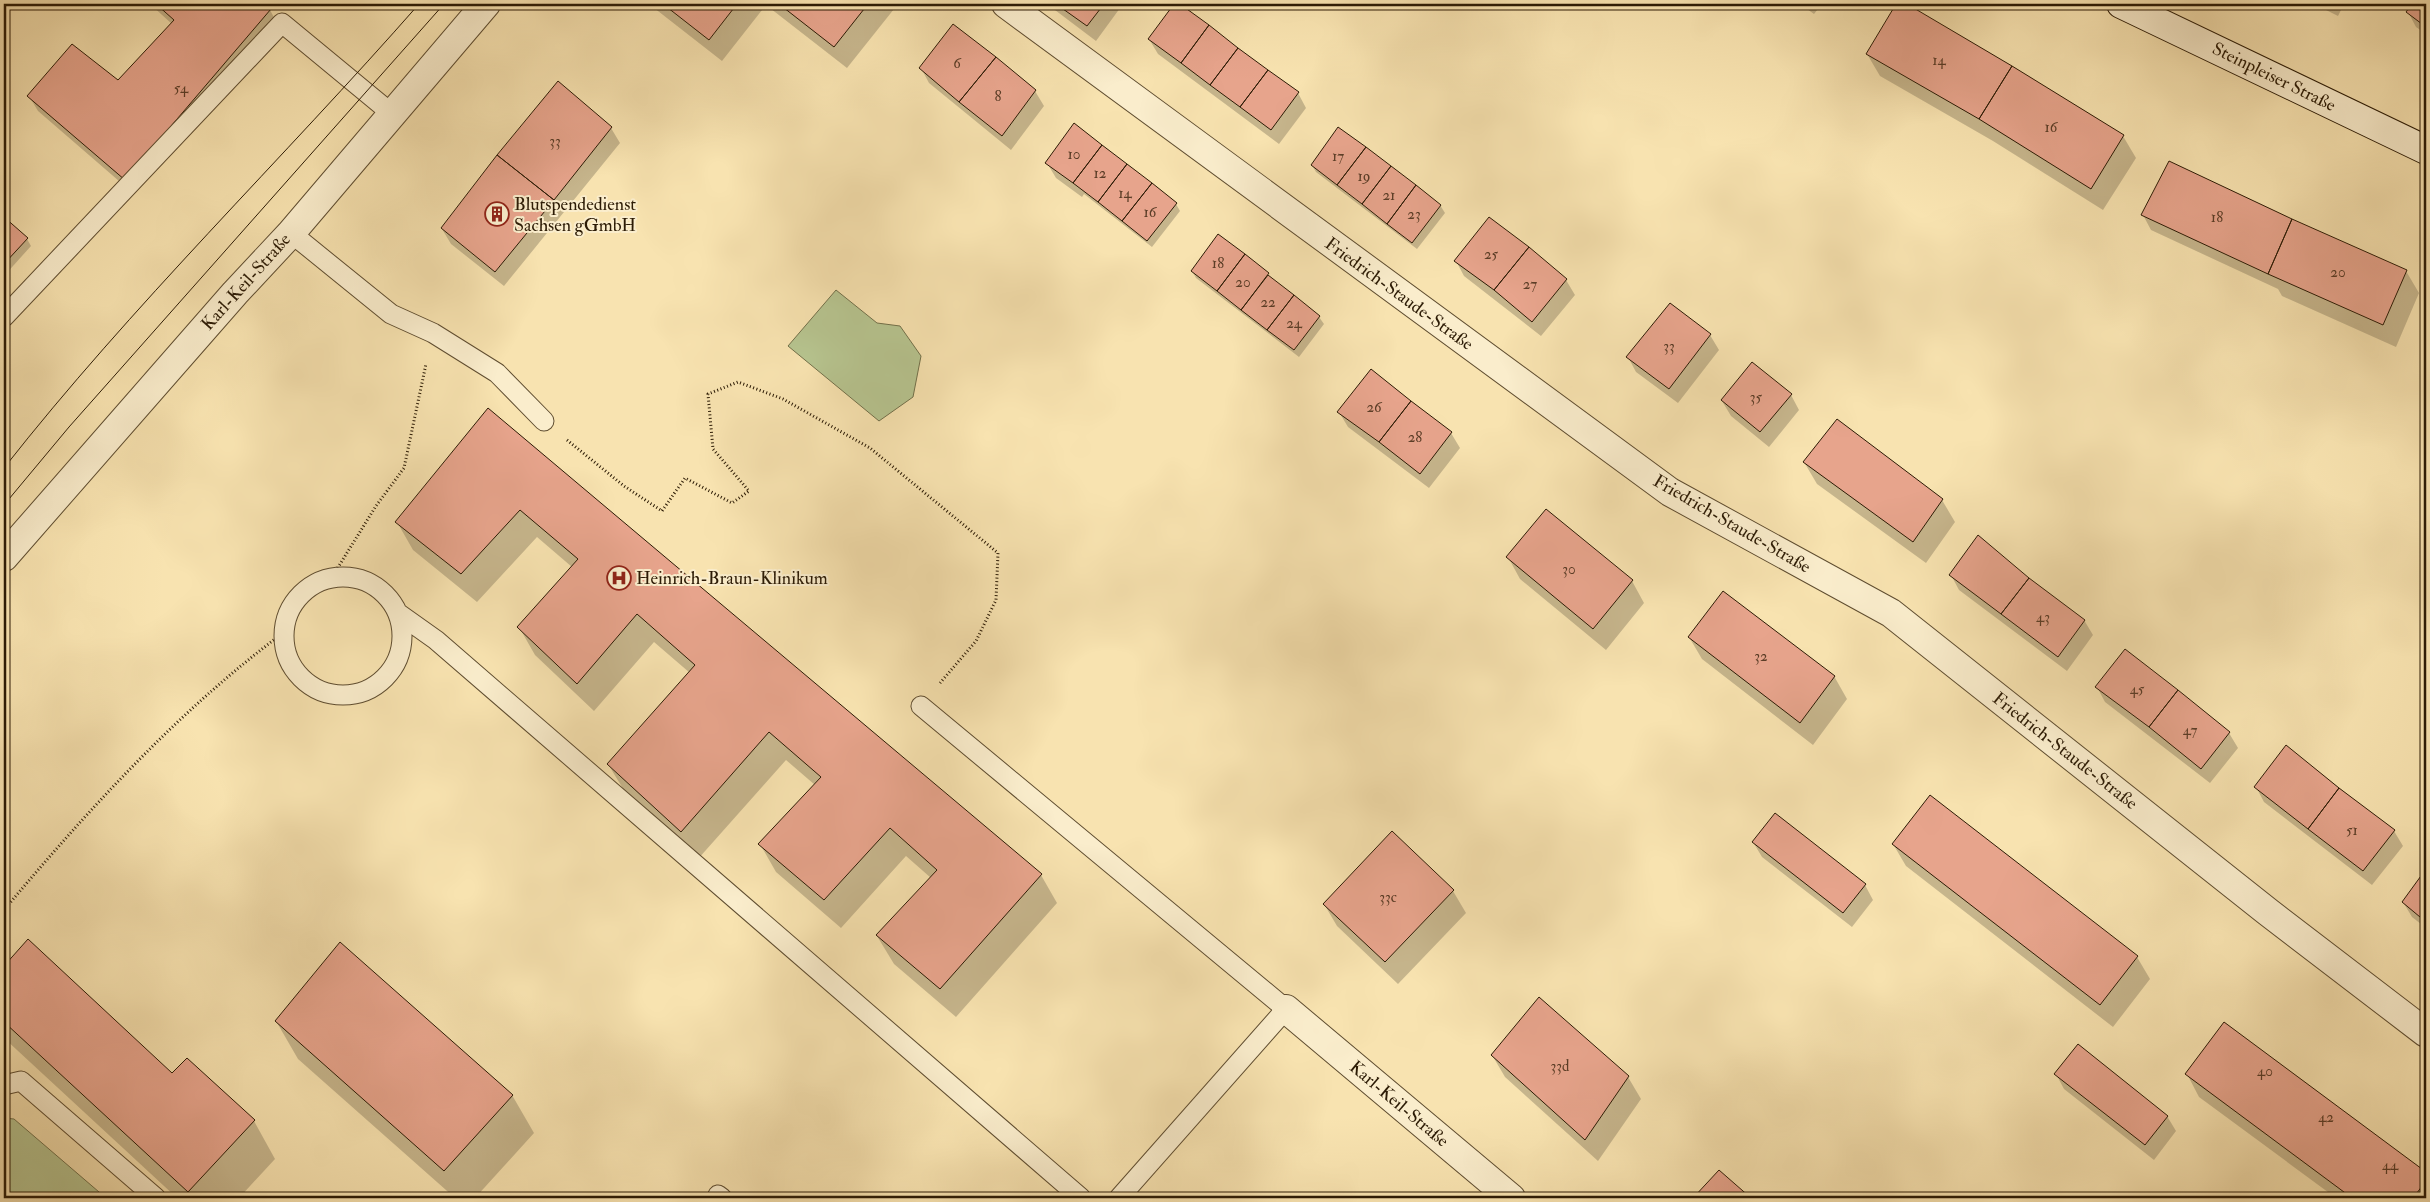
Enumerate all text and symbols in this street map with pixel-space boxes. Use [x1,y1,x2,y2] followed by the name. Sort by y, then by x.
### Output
[2208,37,2340,117] street label: Steinpleiser Straße
[1932,51,1947,70] house number: 14
[953,54,962,73] house number: 6
[174,79,189,98] house number: 54
[994,87,1002,106] house number: 8
[2045,118,2059,137] house number: 16
[549,132,561,151] house number: 33
[1068,145,1080,164] house number: 10
[1332,147,1344,166] house number: 17
[1094,164,1107,183] house number: 12
[1358,167,1370,186] house number: 19
[1118,184,1133,203] house number: 14
[1383,186,1395,205] house number: 21
[514,193,636,237] place label: Blutspendedienst Sachsen gGmbH
[484,201,510,227] building icon: Blutspendedienst Sachsen gGmbH
[1144,203,1158,222] house number: 16
[1407,205,1421,224] house number: 23
[2211,208,2223,227] house number: 18
[196,228,296,335] street label: Karl-Keil-Straße
[1320,232,1478,356] street label: Friedrich-Staude-Straße
[1484,245,1498,264] house number: 25
[1212,254,1224,273] house number: 18
[2330,263,2346,282] house number: 20
[1235,273,1251,292] house number: 20
[1523,275,1537,294] house number: 27
[1260,293,1276,312] house number: 22
[1286,314,1303,333] house number: 24
[1663,337,1675,356] house number: 33
[1750,388,1763,407] house number: 35
[1366,398,1383,417] house number: 26
[1408,428,1422,447] house number: 28
[1649,470,1815,579] street label: Friedrich-Staude-Straße
[1562,560,1576,579] house number: 30
[606,565,632,591] hospital icon: Heinrich-Braun-Klinikum
[636,567,828,590] place label: Heinrich-Braun-Klinikum
[2036,608,2050,627] house number: 43
[1754,647,1768,666] house number: 32
[2130,680,2145,699] house number: 45
[1988,687,2143,815] street label: Friedrich-Staude-Straße
[2183,721,2197,740] house number: 47
[2346,821,2358,840] house number: 51
[1379,888,1397,907] house number: 33c
[1345,1056,1454,1153] street label: Karl-Keil-Straße
[1551,1057,1570,1076] house number: 33d
[2257,1062,2273,1081] house number: 40
[2318,1108,2334,1127] house number: 42
[2382,1156,2399,1175] house number: 44

